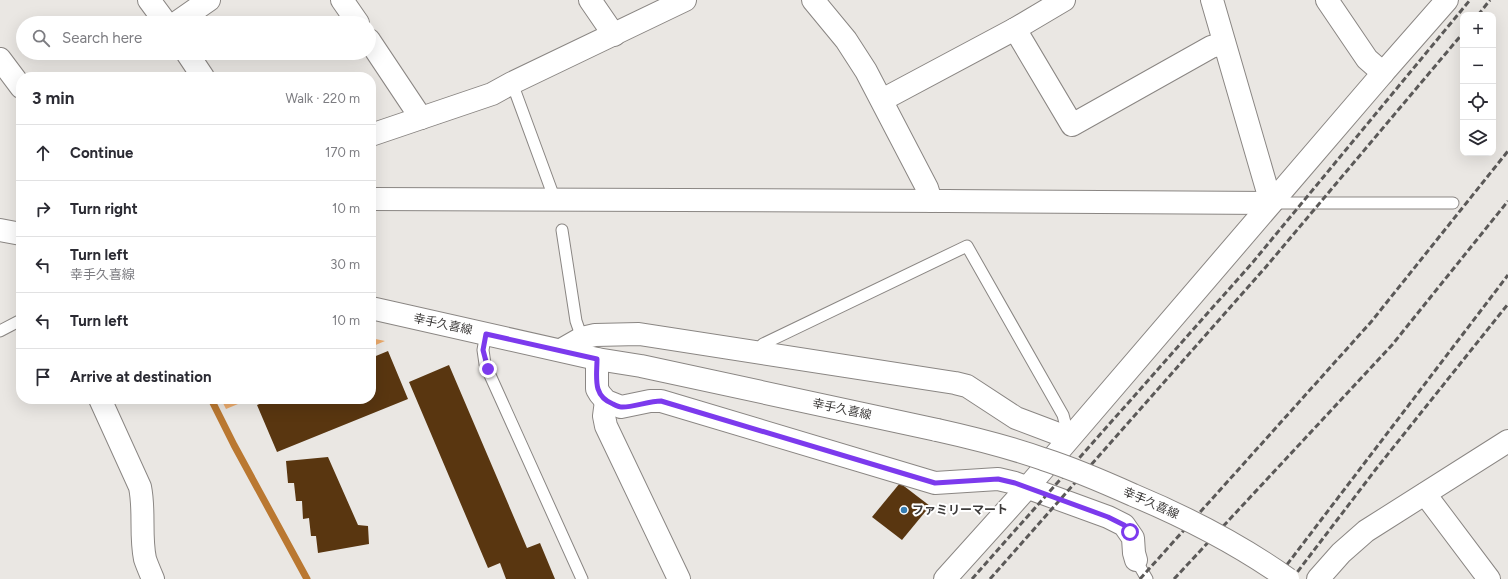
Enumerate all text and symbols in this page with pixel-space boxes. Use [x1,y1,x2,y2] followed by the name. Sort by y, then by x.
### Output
[1460,12,1496,156] map controls
[1460,12,1496,48] button: +
[16,16,376,60] search box
[30,27,52,49] icon: search
[62,29,142,47] text: Search here
[1460,48,1496,84] button: −
[1460,84,1496,120] button: locate
[32,88,74,108] text: 3 min
[285,91,360,106] text: Walk · 220 m
[1460,120,1496,156] button: layers
[32,142,54,164] icon: ahead
[70,144,133,162] text: Continue
[325,145,360,160] text: 170 m
[32,198,54,220] icon: right
[70,200,138,218] text: Turn right
[332,201,360,216] text: 10 m
[70,246,128,264] text: Turn left
[32,254,54,276] icon: left
[330,257,360,272] text: 30 m
[70,267,135,282] text: 幸手久喜線
[32,310,54,332] icon: left
[412,311,474,337] street label: 幸手久喜線
[70,312,128,330] text: Turn left
[332,313,360,328] text: 10 m
[479,360,497,378] route end
[32,366,54,388] icon: arrive
[70,368,211,386] text: Arrive at destination
[811,396,873,422] street label: 幸手久喜線
[1121,484,1181,522] street label: 幸手久喜線
[912,503,1008,517] place label: ファミリーマート
[899,505,909,515] marker: ファミリーマート
[1121,523,1139,541] route start

